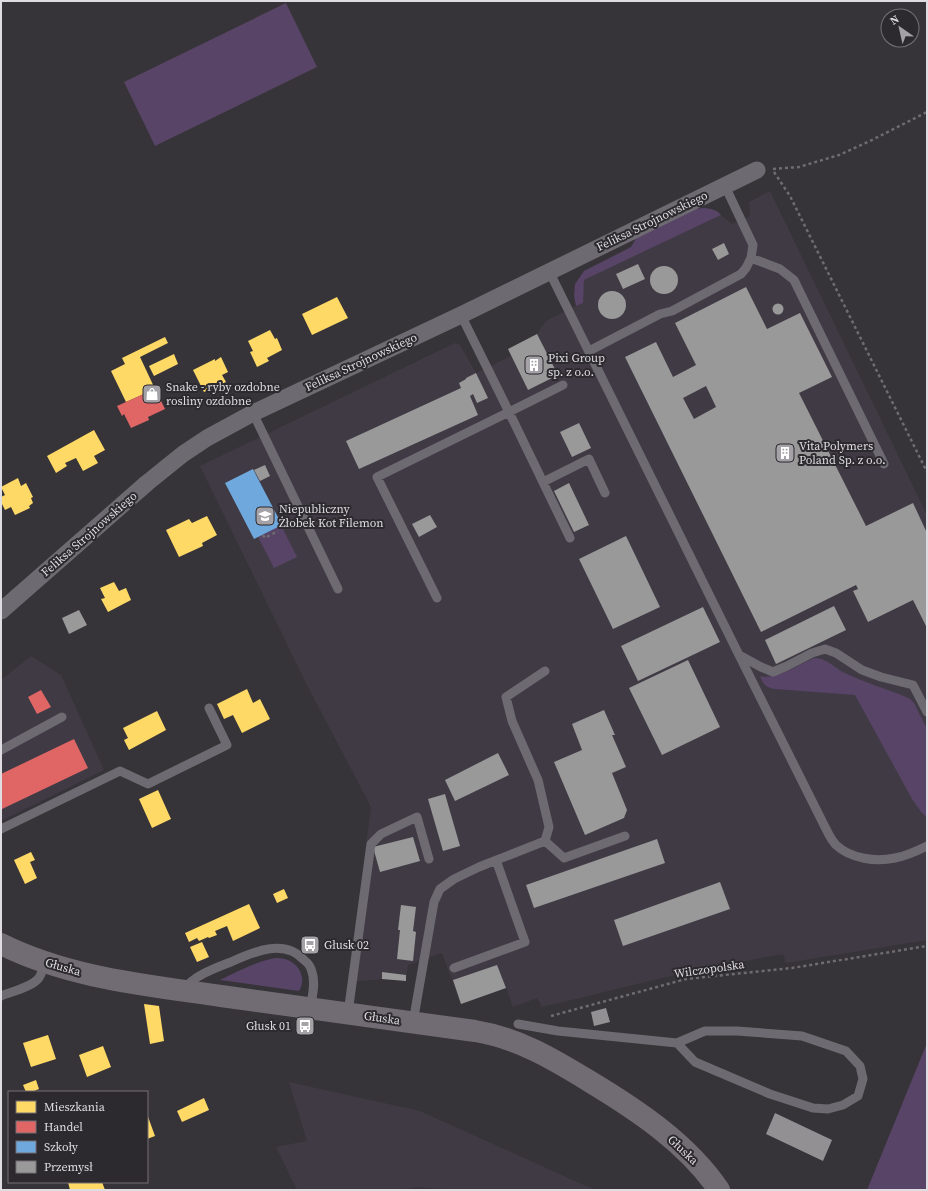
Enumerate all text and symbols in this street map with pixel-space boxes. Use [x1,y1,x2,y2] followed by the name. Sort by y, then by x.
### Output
[880,8,920,48] north arrow
[887,12,902,29] text: N
[594,187,711,255] street label: Feliksa Strojnowskiego
[302,329,420,395] street label: Feliksa Strojnowskiego
[548,350,605,380] place label: Pixi Group sp. z o.o.
[523,354,545,376] building icon: Pixi Group sp. z o.o.
[166,379,280,409] place label: Snake - ryby ozdobne rosliny ozdobne
[141,383,163,405] shop icon: Snake - ryby ozdobne rosliny ozdobne
[799,438,886,468] place label: Vita Polymers Poland Sp. z o.o.
[774,442,796,464] building icon: Vita Polymers Poland Sp. z o.o.
[38,488,141,580] street label: Feliksa Strojnowskiego
[279,501,384,531] place label: Niepubliczny Żłobek Kot Filemon
[254,505,276,527] school or university icon: Niepubliczny Żłobek Kot Filemon
[299,934,321,956] bus stop icon: Głusk 02
[324,937,369,953] place label: Głusk 02
[43,954,84,980] street label: Głuska
[673,956,746,982] street label: Wilczopolska
[363,1008,402,1029] street label: Głuska
[294,1015,316,1037] bus stop icon: Głusk 01
[246,1018,291,1034] place label: Głusk 01
[8,1091,148,1183] legend
[44,1099,106,1115] text: Mieszkania
[44,1119,83,1135] text: Handel
[664,1132,702,1169] street label: Głuska
[44,1139,79,1155] text: Szkoły
[44,1159,93,1175] text: Przemysł

